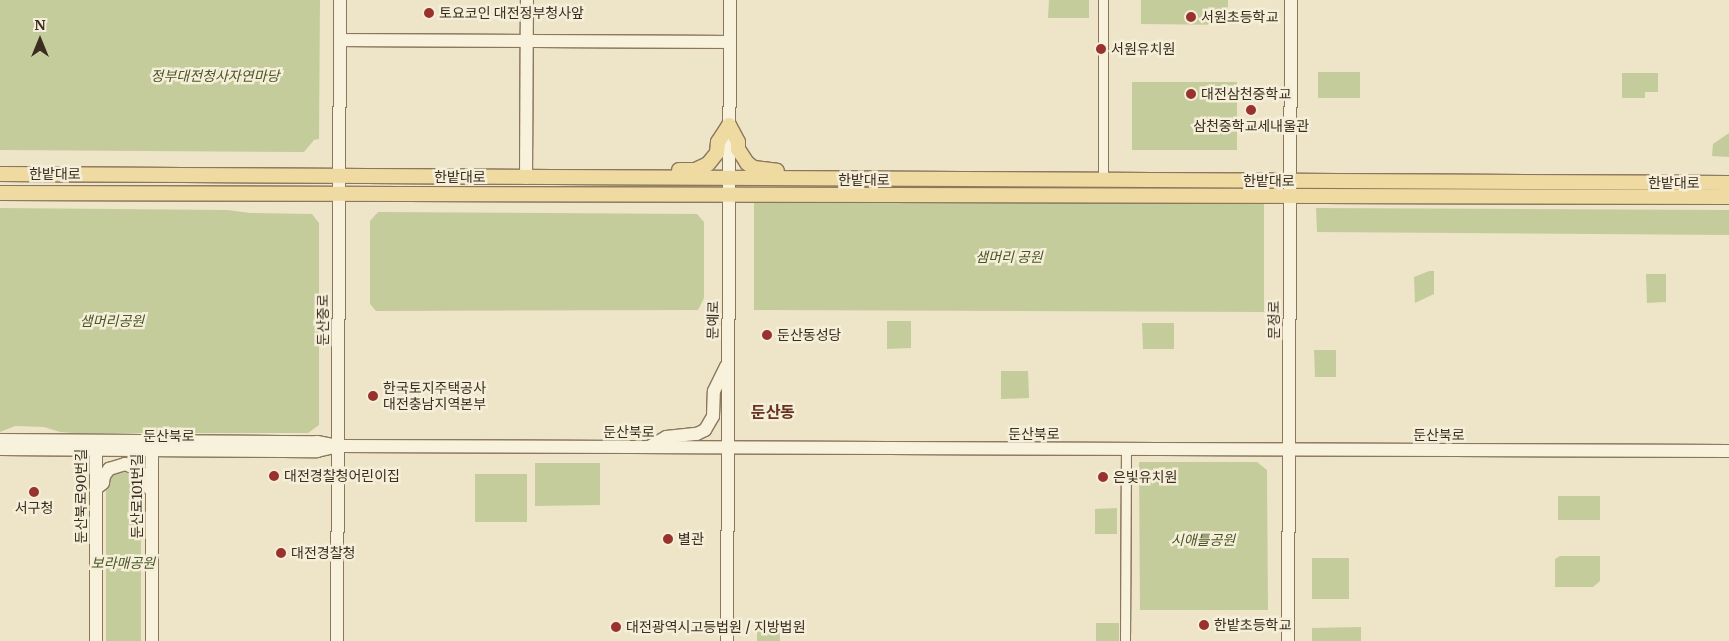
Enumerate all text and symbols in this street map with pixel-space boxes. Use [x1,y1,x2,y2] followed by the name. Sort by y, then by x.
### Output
[439,5,584,21] place label: 토요코인 대전정부청사앞
[423,7,435,19] marker: 토요코인 대전정부청사앞
[1201,9,1278,25] place label: 서원초등학교
[1185,11,1197,23] marker: 서원초등학교
[15,15,65,65] north arrow
[34,16,46,34] text: N
[1111,41,1175,57] place label: 서원유치원
[1095,43,1107,55] marker: 서원유치원
[151,68,279,84] park label: 정부대전청사자연마당
[1201,86,1291,102] place label: 대전삼천중학교
[1185,88,1197,100] marker: 대전삼천중학교
[1245,104,1257,116] marker: 삼천중학교세내울관
[1193,118,1309,134] place label: 삼천중학교세내울관
[29,166,81,182] street label: 한밭대로
[434,169,486,185] street label: 한밭대로
[838,172,890,188] street label: 한밭대로
[1243,173,1295,189] street label: 한밭대로
[1648,175,1700,191] street label: 한밭대로
[975,249,1043,265] park label: 샘머리 공원
[315,294,331,346] street label: 둔산중로
[704,301,722,339] street label: 문예로
[1266,301,1282,339] street label: 문정로
[80,313,144,329] park label: 샘머리공원
[777,327,841,343] place label: 둔산동성당
[761,329,773,341] marker: 둔산동성당
[383,380,486,412] place label: 한국토지주택공사 대전충남지역본부
[367,390,379,402] marker: 한국토지주택공사 대전충남지역본부
[751,402,795,422] district label: 둔산동
[603,424,655,440] street label: 둔산북로
[1008,426,1060,442] street label: 둔산북로
[1413,427,1465,443] street label: 둔산북로
[143,428,195,444] street label: 둔산북로
[73,449,89,543] street label: 둔산북로90번길
[129,454,145,538] street label: 둔산로101번길
[284,468,400,484] place label: 대전경찰청어린이집
[1113,469,1177,485] place label: 은빛유치원
[268,470,280,482] marker: 대전경찰청어린이집
[1097,471,1109,483] marker: 은빛유치원
[28,486,40,498] marker: 서구청
[15,500,53,516] place label: 서구청
[678,531,704,547] place label: 별관
[1171,532,1235,548] park label: 시애틀공원
[662,533,674,545] marker: 별관
[291,545,355,561] place label: 대전경찰청
[275,547,287,559] marker: 대전경찰청
[91,555,155,571] park label: 보라매공원
[1214,617,1291,633] place label: 한밭초등학교
[626,619,806,635] place label: 대전광역시고등법원 / 지방법원
[1198,619,1210,631] marker: 한밭초등학교
[610,621,622,633] marker: 대전광역시고등법원 / 지방법원

